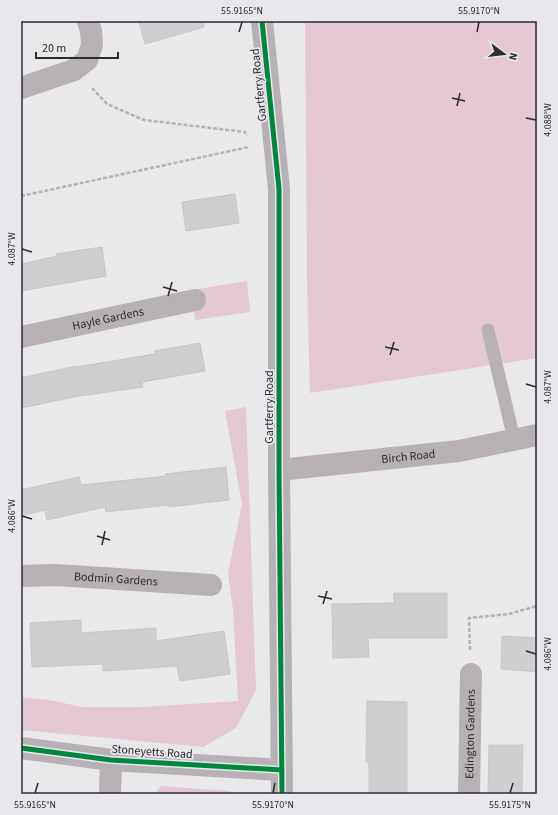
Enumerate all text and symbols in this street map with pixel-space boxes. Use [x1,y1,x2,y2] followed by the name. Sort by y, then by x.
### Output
[221,4,263,18] text: 55.9165°N
[458,4,500,18] text: 55.9170°N
[36,34,118,60] scale bar
[484,34,524,74] north arrow
[42,40,66,57] text: 20 m
[247,48,271,122] street label: Gartferry Road
[505,51,521,62] text: N
[541,103,555,137] text: 4.088°W
[5,232,19,266] text: 4.087°W
[71,303,145,334] street label: Hayle Gardens
[261,370,278,444] street label: Gartferry Road
[541,370,555,404] text: 4.087°W
[380,445,436,468] street label: Birch Road
[5,499,19,533] text: 4.086°W
[73,568,158,590] street label: Bodmin Gardens
[541,637,555,671] text: 4.086°W
[461,689,479,779] street label: Edington Gardens
[111,741,193,763] street label: Stoneyetts Road
[14,798,56,812] text: 55.9165°N
[252,798,294,812] text: 55.9170°N
[489,798,531,812] text: 55.9175°N

